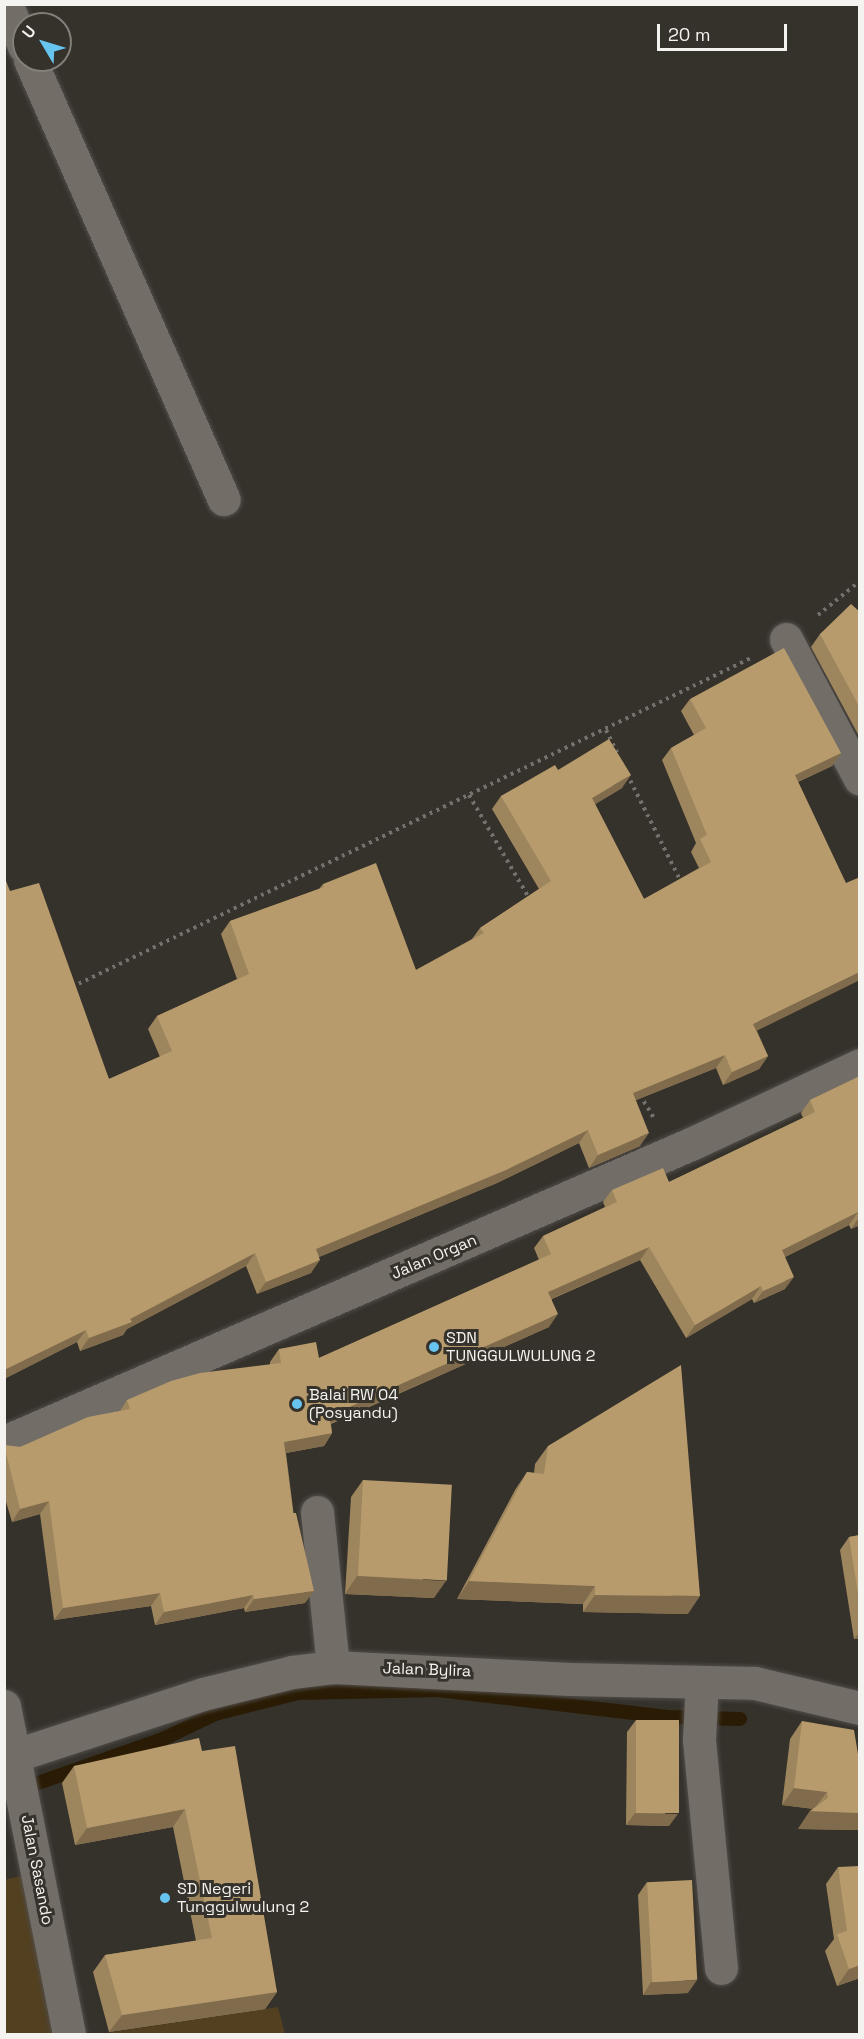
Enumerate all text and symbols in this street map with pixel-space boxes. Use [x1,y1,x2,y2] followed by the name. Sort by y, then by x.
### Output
[12,12,72,72] north arrow
[660,12,790,50] scale bar
[17,21,41,43] text: U
[668,23,711,46] text: 20 m
[388,1230,480,1284] street label: Jalan Organ
[446,1328,595,1366] place label: SDN TUNGGULWULUNG 2
[427,1340,441,1354] marker: SDN TUNGGULWULUNG 2
[309,1385,398,1423] place label: Balai RW 04 (Posyandu)
[290,1397,304,1411] marker: Balai RW 04 (Posyandu)
[382,1659,472,1681] street label: Jalan Bylira
[17,1813,57,1927] street label: Jalan Sasando
[177,1879,309,1917] place label: SD Negeri Tunggulwulung 2
[158,1891,172,1905] marker: SD Negeri Tunggulwulung 2

